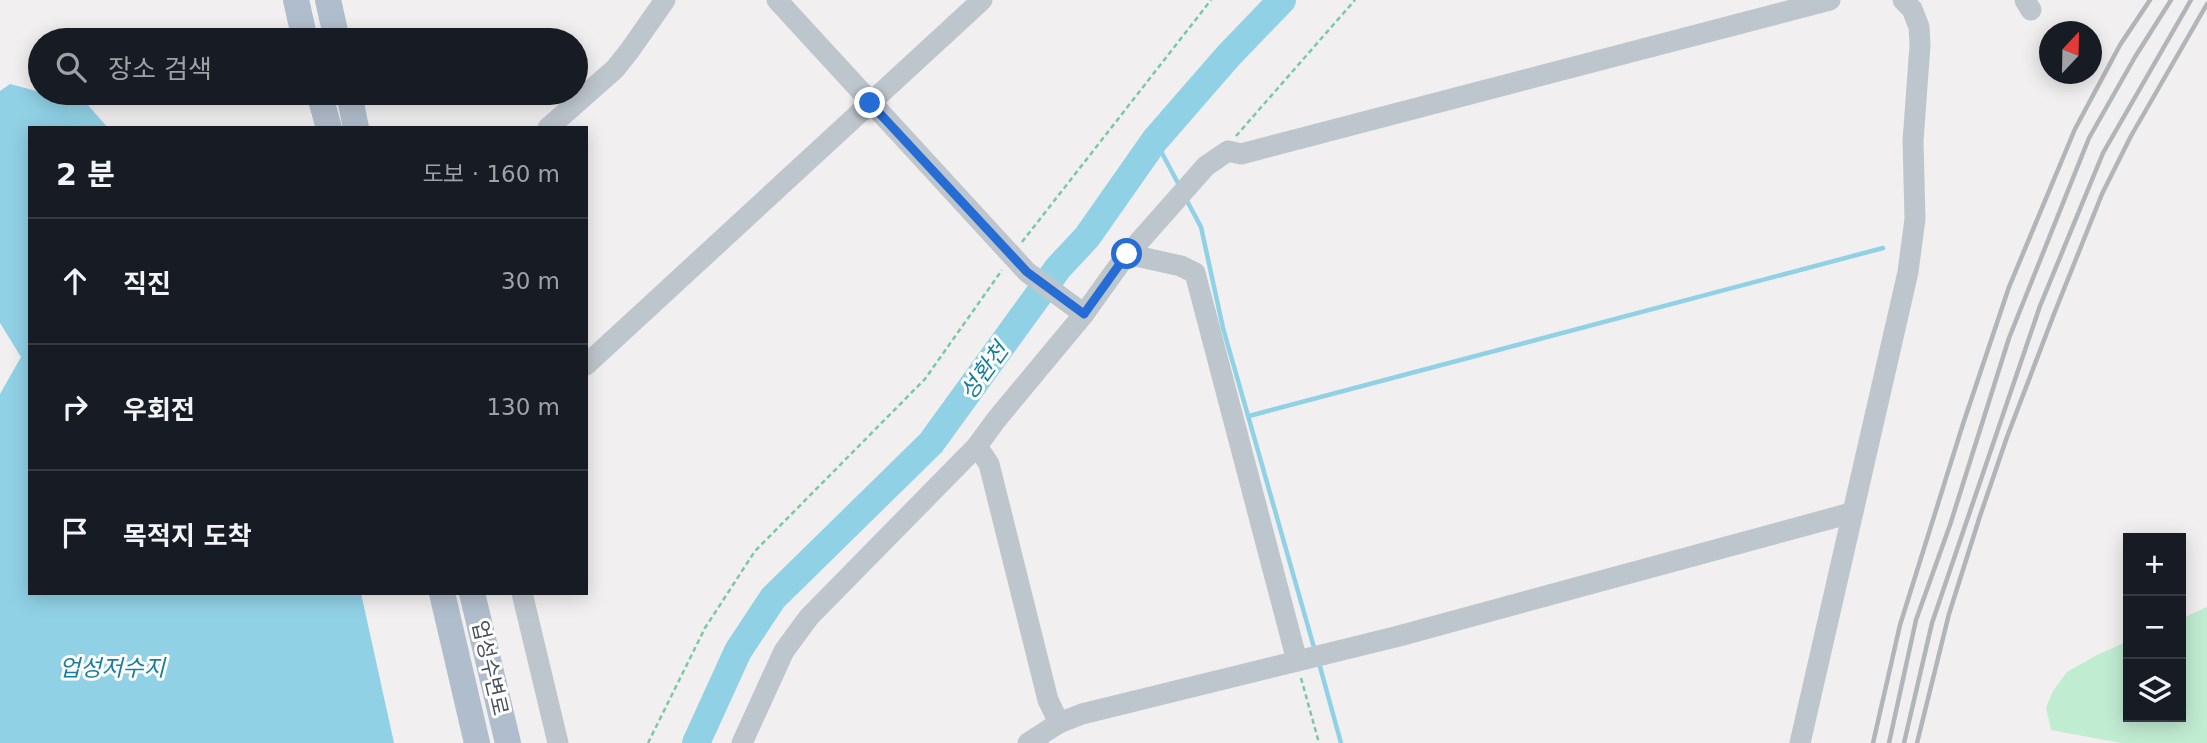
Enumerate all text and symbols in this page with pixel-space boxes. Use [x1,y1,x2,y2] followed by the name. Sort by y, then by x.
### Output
[2039,21,2102,84] north arrow
[28,28,588,105] search box
[52,48,90,86] icon: search
[108,54,212,84] text: 장소 검색
[854,87,885,118] route end
[56,157,115,192] text: 2 분
[422,161,560,187] text: 도보 · 160 m
[1111,238,1142,269] route start
[56,262,94,300] icon: ahead
[501,268,560,294] text: 30 m
[123,269,171,299] text: 직진
[955,335,1015,404] water label: 성환천
[56,388,94,426] icon: right
[486,394,560,420] text: 130 m
[123,395,195,425] text: 우회전
[56,514,94,552] icon: arrive
[123,521,252,551] text: 목적지 도착
[2123,533,2186,722] map controls
[2123,533,2186,596] button: +
[2123,596,2186,659] button: −
[467,618,513,718] street label: 업성수변로
[59,655,167,681] water label: 업성저수지
[2123,659,2186,722] button: layers

